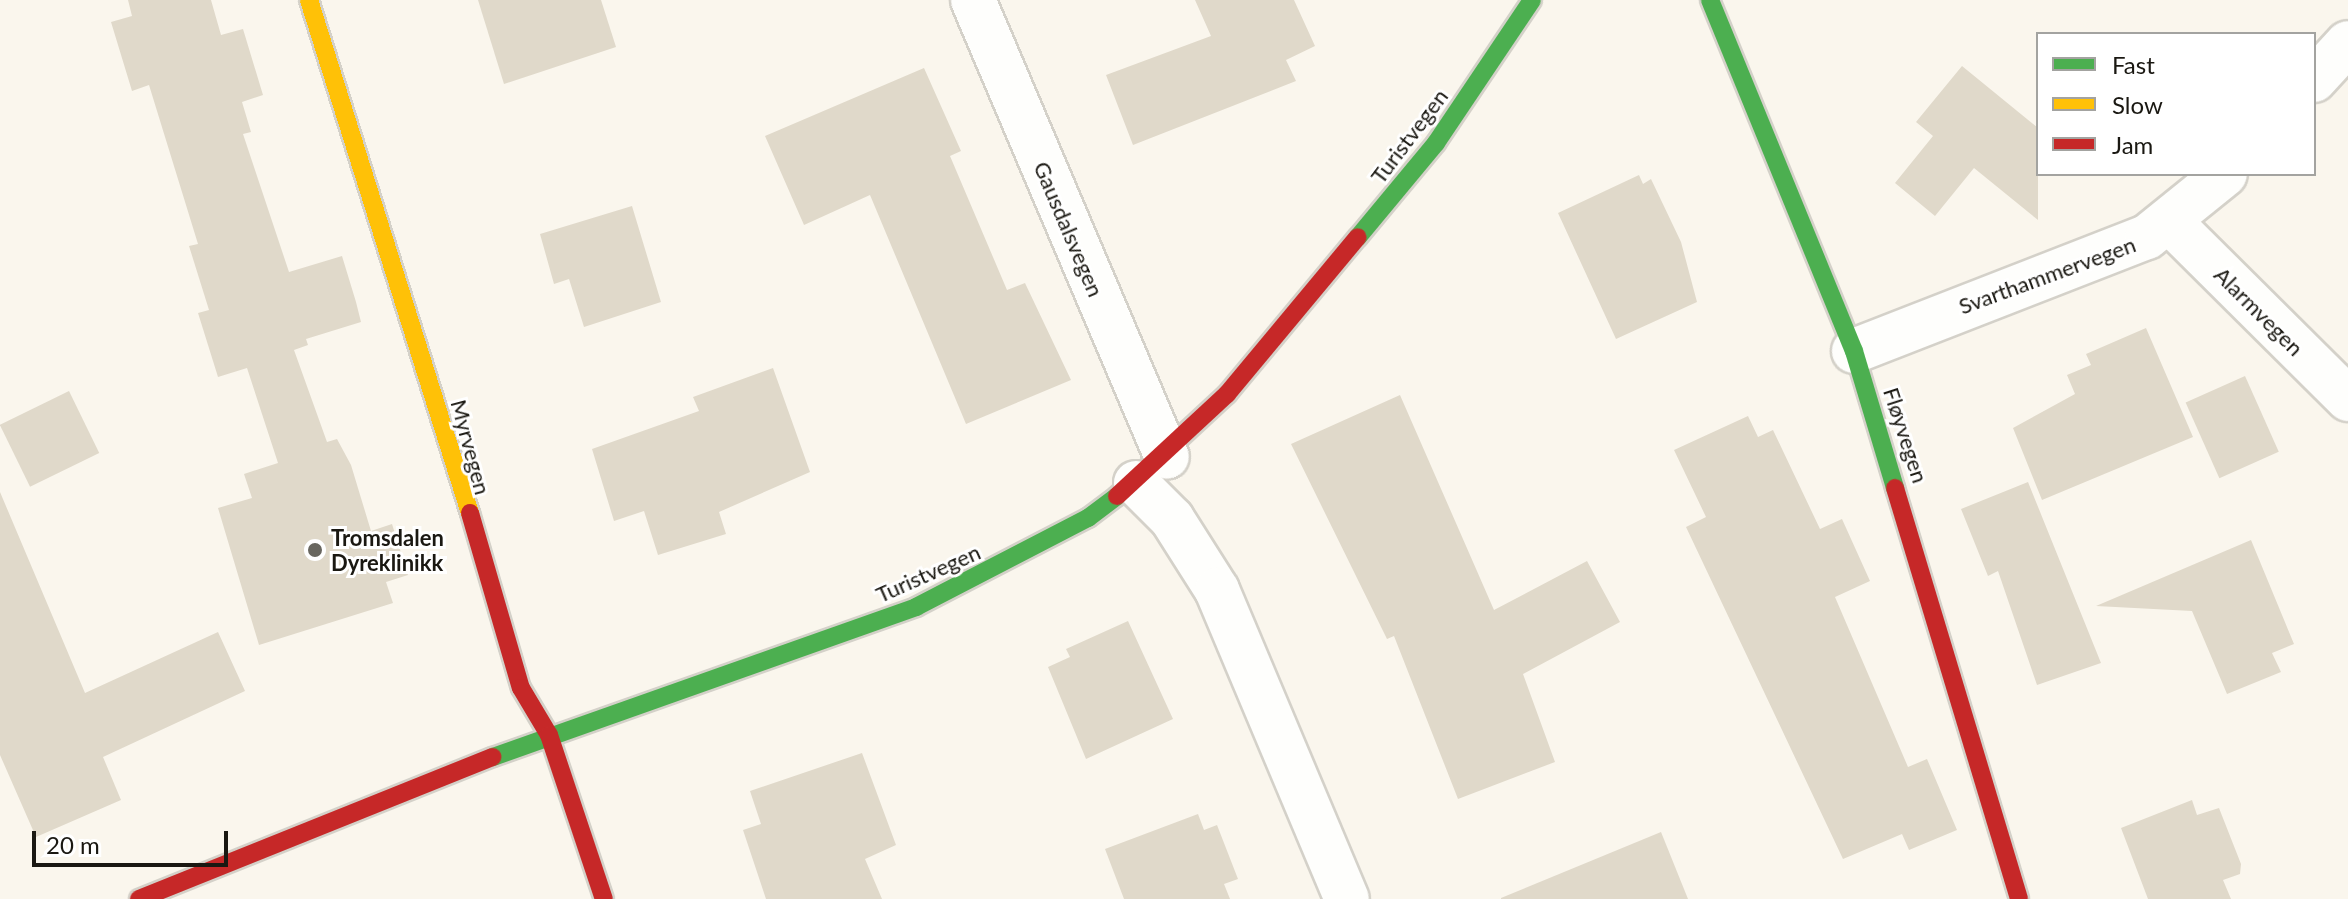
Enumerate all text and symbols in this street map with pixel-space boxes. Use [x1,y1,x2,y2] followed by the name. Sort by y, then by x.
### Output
[2036,32,2316,176] legend
[2112,50,2155,79] text: Fast
[1365,84,1453,188] street label: Turistvegen
[2112,90,2163,119] text: Slow
[2112,130,2153,159] text: Jam
[1029,157,1109,301] street label: Gausdalsvegen
[1955,231,2139,319] street label: Svarthammervegen
[2209,261,2309,361] street label: Alarmvegen
[1878,384,1934,486] street label: Fløyvegen
[446,397,496,497] street label: Myrvegen
[331,524,444,576] place label: Tromsdalen Dyreklinikk
[872,538,984,608] street label: Turistvegen
[306,541,324,559] marker: Tromsdalen Dyreklinikk
[36,815,232,865] scale bar
[46,830,100,859] text: 20 m

